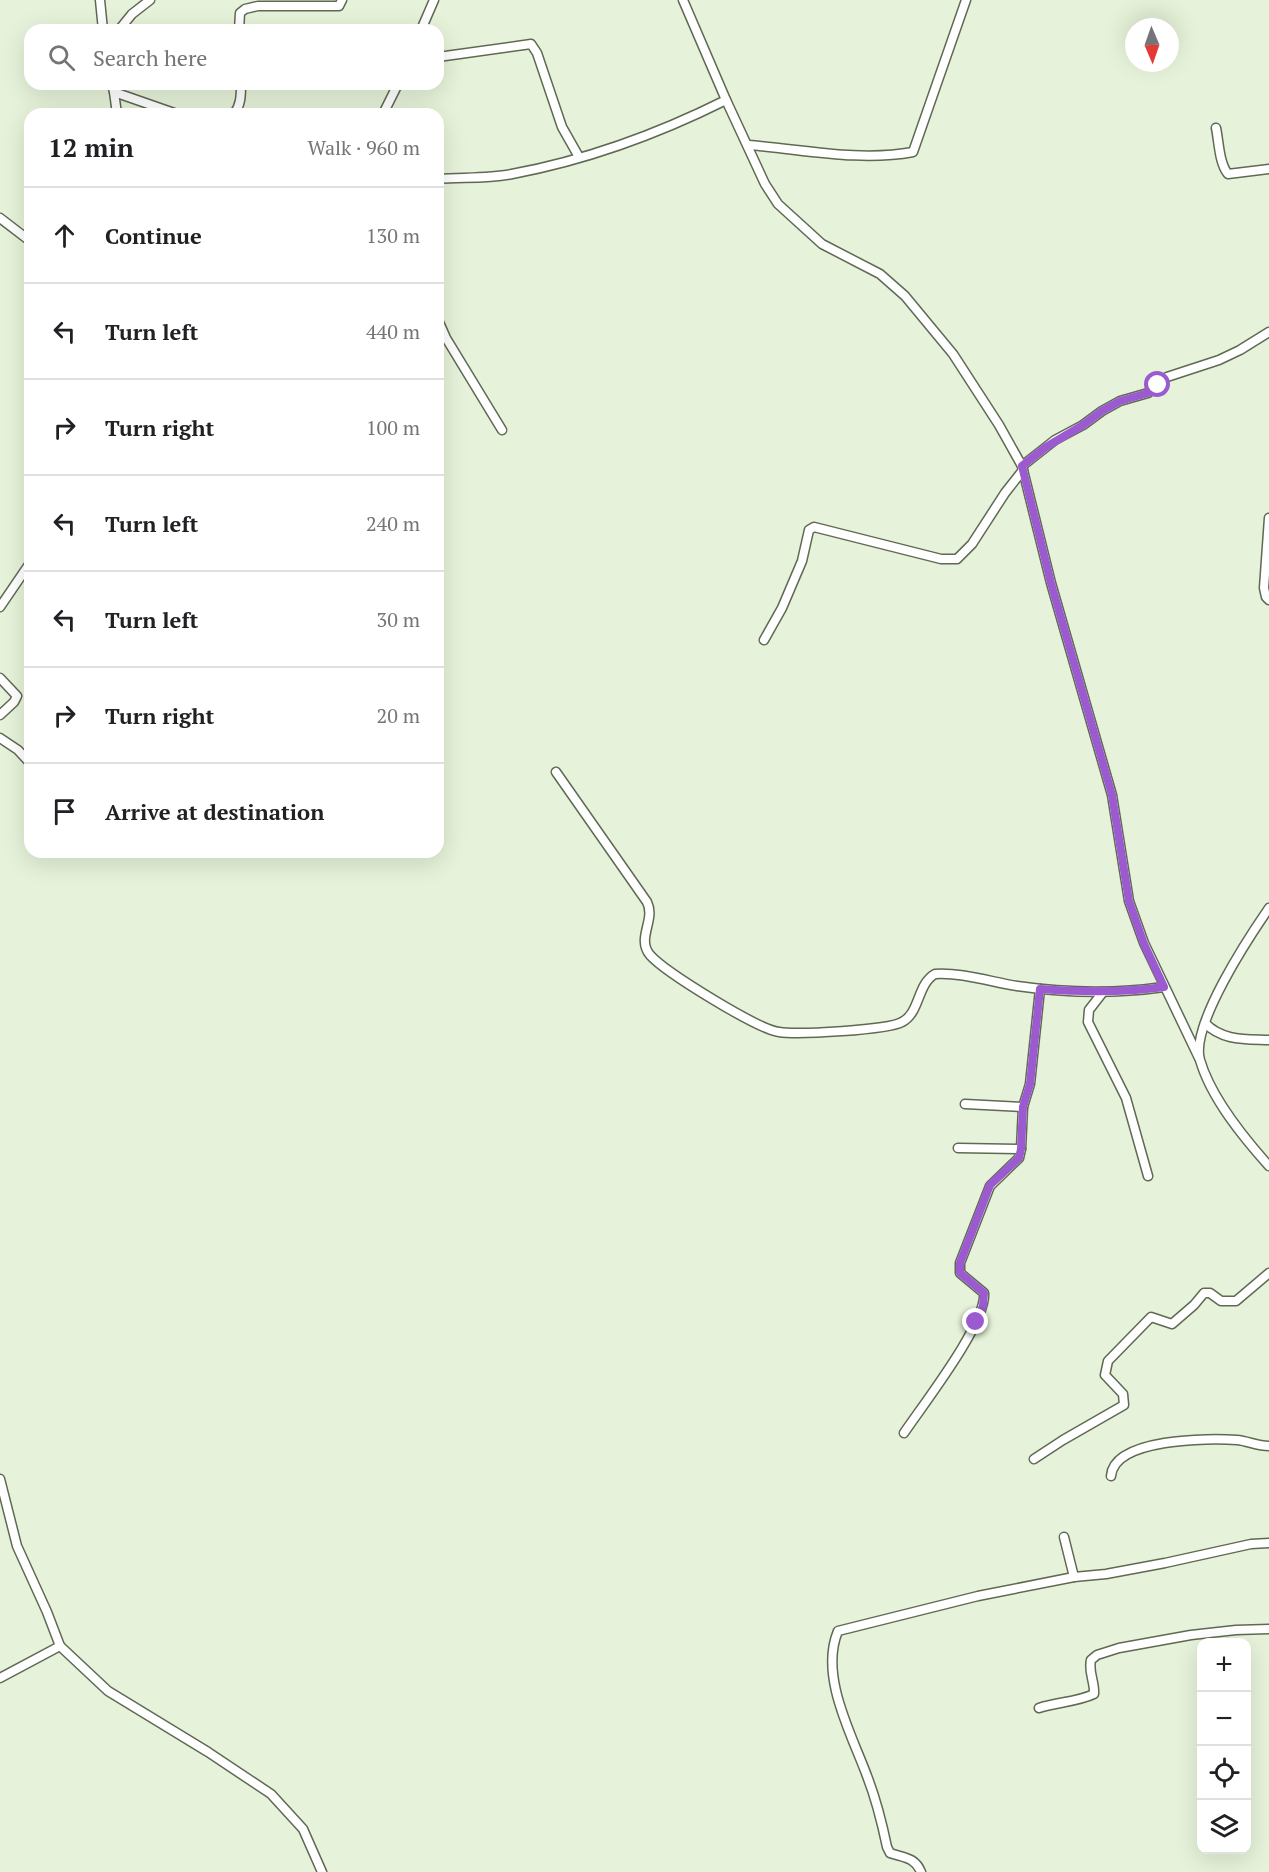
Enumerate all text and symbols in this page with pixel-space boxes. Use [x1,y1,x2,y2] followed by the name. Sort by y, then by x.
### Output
[1125,18,1179,72] north arrow
[24,24,444,90] search box
[45,41,78,74] icon: search
[93,43,207,72] text: Search here
[48,130,134,164] text: 12 min
[308,134,420,161] text: Walk · 960 m
[48,219,81,252] icon: ahead
[105,221,202,250] text: Continue
[366,222,420,249] text: 130 m
[48,315,81,348] icon: left
[105,317,198,346] text: Turn left
[366,318,420,345] text: 440 m
[1144,371,1170,397] route start
[48,411,81,444] icon: right
[105,413,214,442] text: Turn right
[366,414,420,441] text: 100 m
[48,507,81,540] icon: left
[105,509,198,538] text: Turn left
[366,510,420,537] text: 240 m
[48,603,81,636] icon: left
[105,605,198,634] text: Turn left
[377,606,420,633] text: 30 m
[48,699,81,732] icon: right
[105,701,214,730] text: Turn right
[377,702,420,729] text: 20 m
[48,795,81,828] icon: arrive
[105,797,324,826] text: Arrive at destination
[962,1308,988,1334] route end
[1197,1638,1251,1854] map controls
[1197,1638,1251,1692] button: +
[1197,1692,1251,1746] button: −
[1197,1746,1251,1800] button: locate
[1197,1800,1251,1854] button: layers

